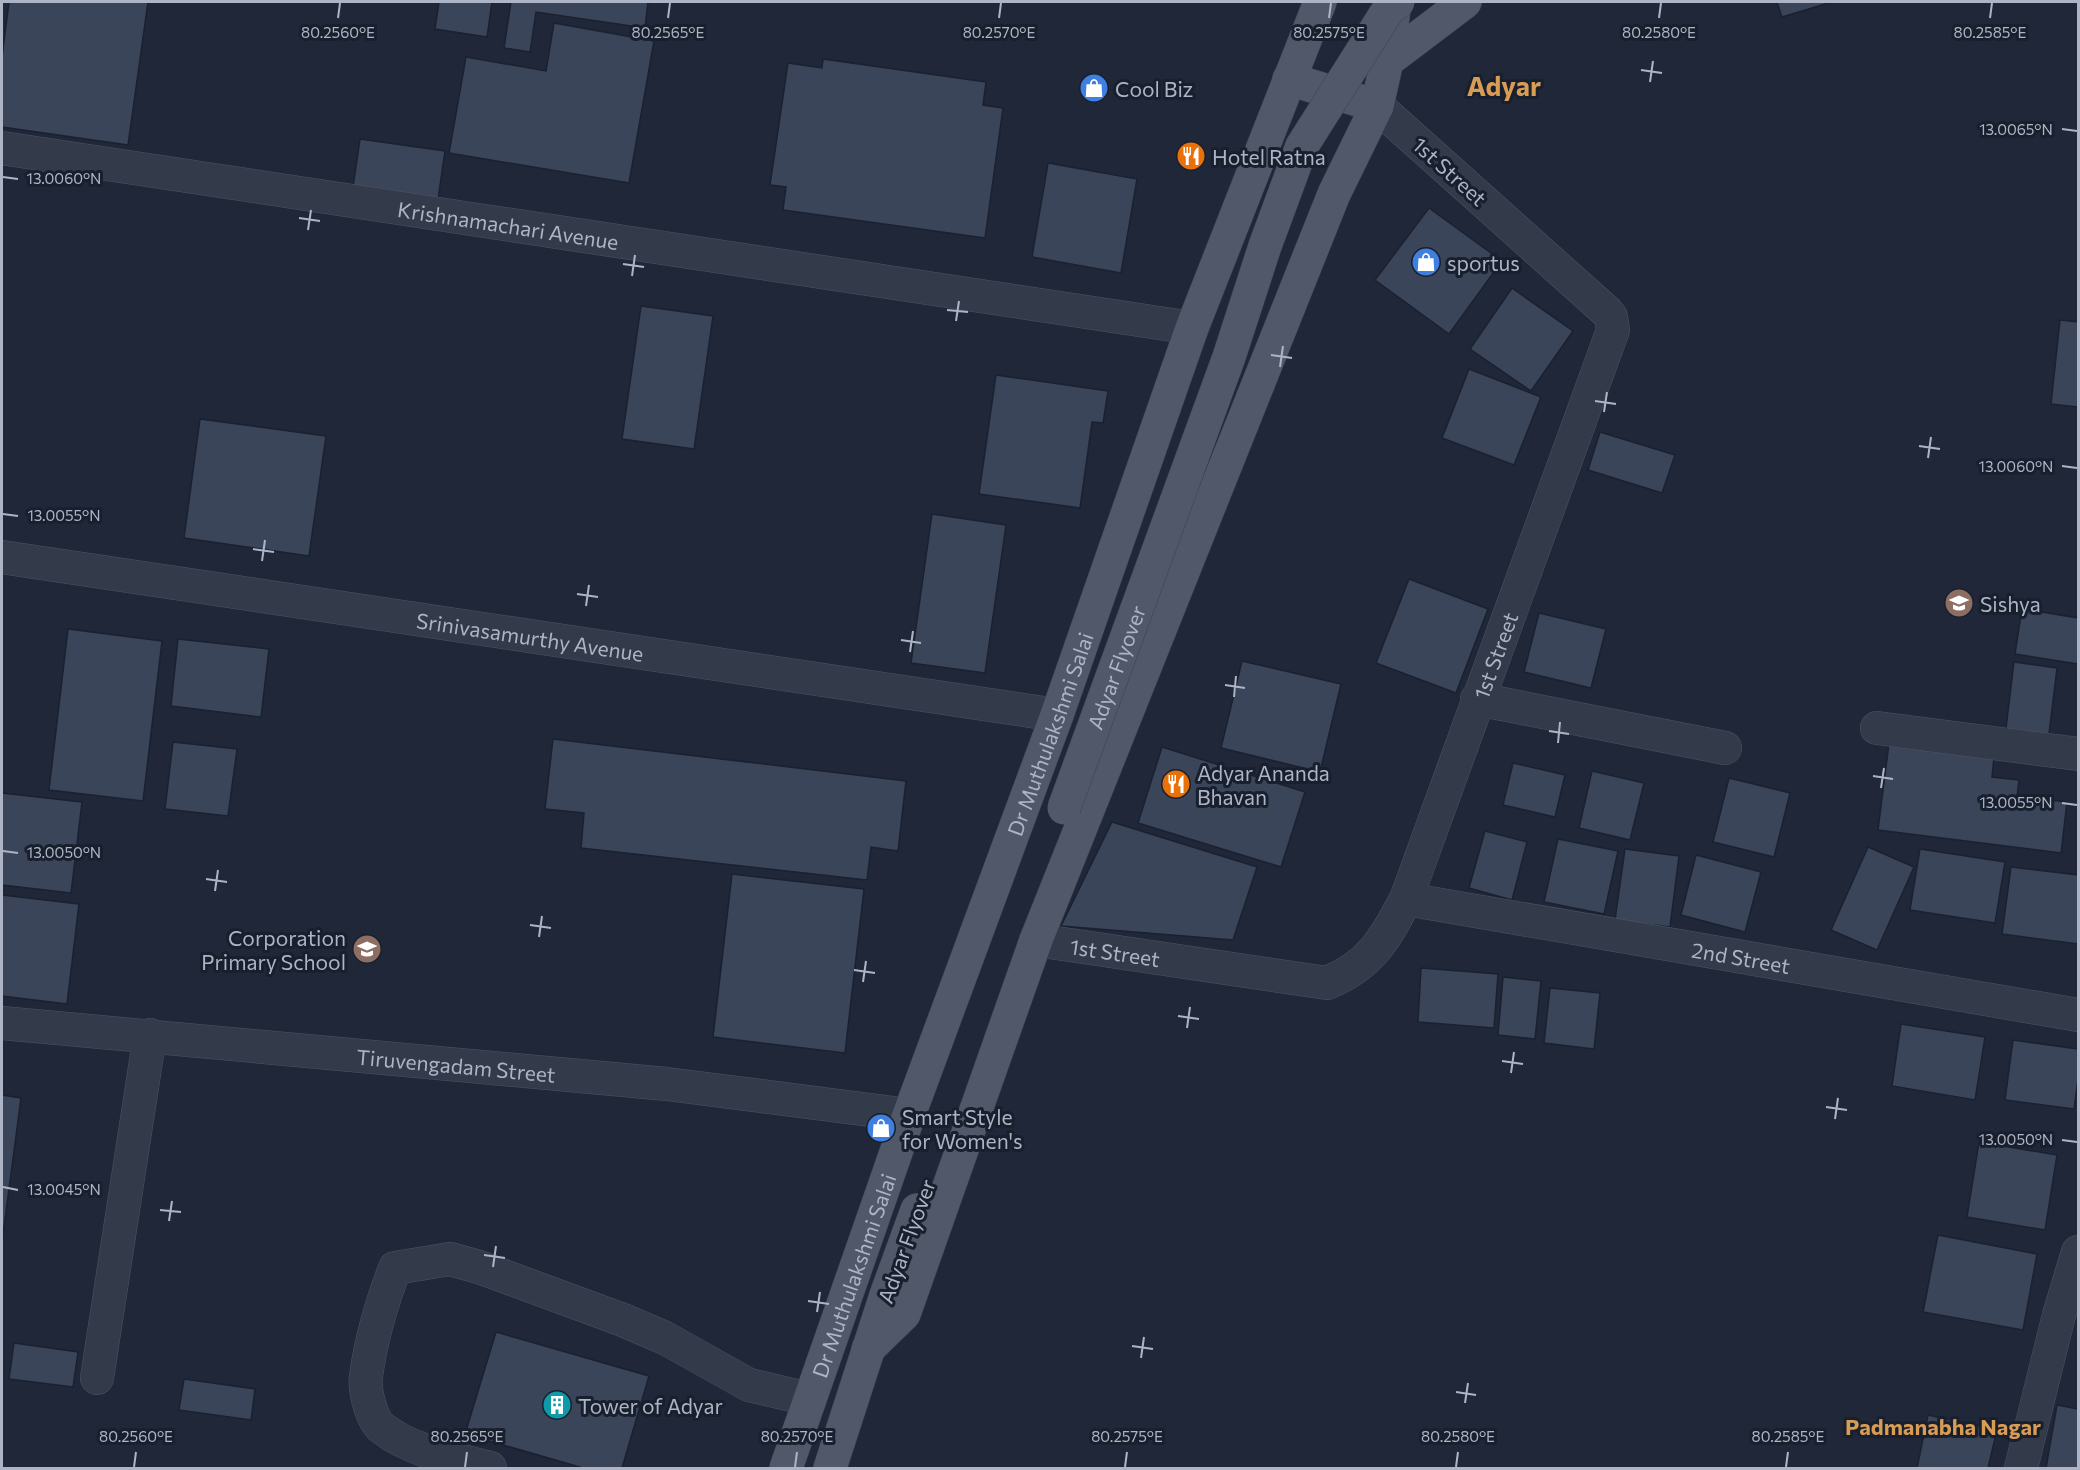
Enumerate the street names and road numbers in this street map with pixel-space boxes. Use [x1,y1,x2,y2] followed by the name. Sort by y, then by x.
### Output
[1408,131,1492,211] street label: 1st Street
[396,196,620,254] street label: Krishnamachari Avenue
[1081,602,1150,733] street label: Adyar Flyover
[415,607,645,665] street label: Srinivasamurthy Avenue
[1467,608,1522,702] street label: 1st Street
[1001,629,1097,839] street label: Dr Muthulakshmi Salai
[1069,933,1162,971] street label: 1st Street
[1690,936,1792,978] street label: 2nd Street
[356,1043,557,1086] street label: Tiruvengadam Street
[806,1170,900,1381] street label: Dr Muthulakshmi Salai
[872,1176,940,1306] street label: Adyar Flyover

